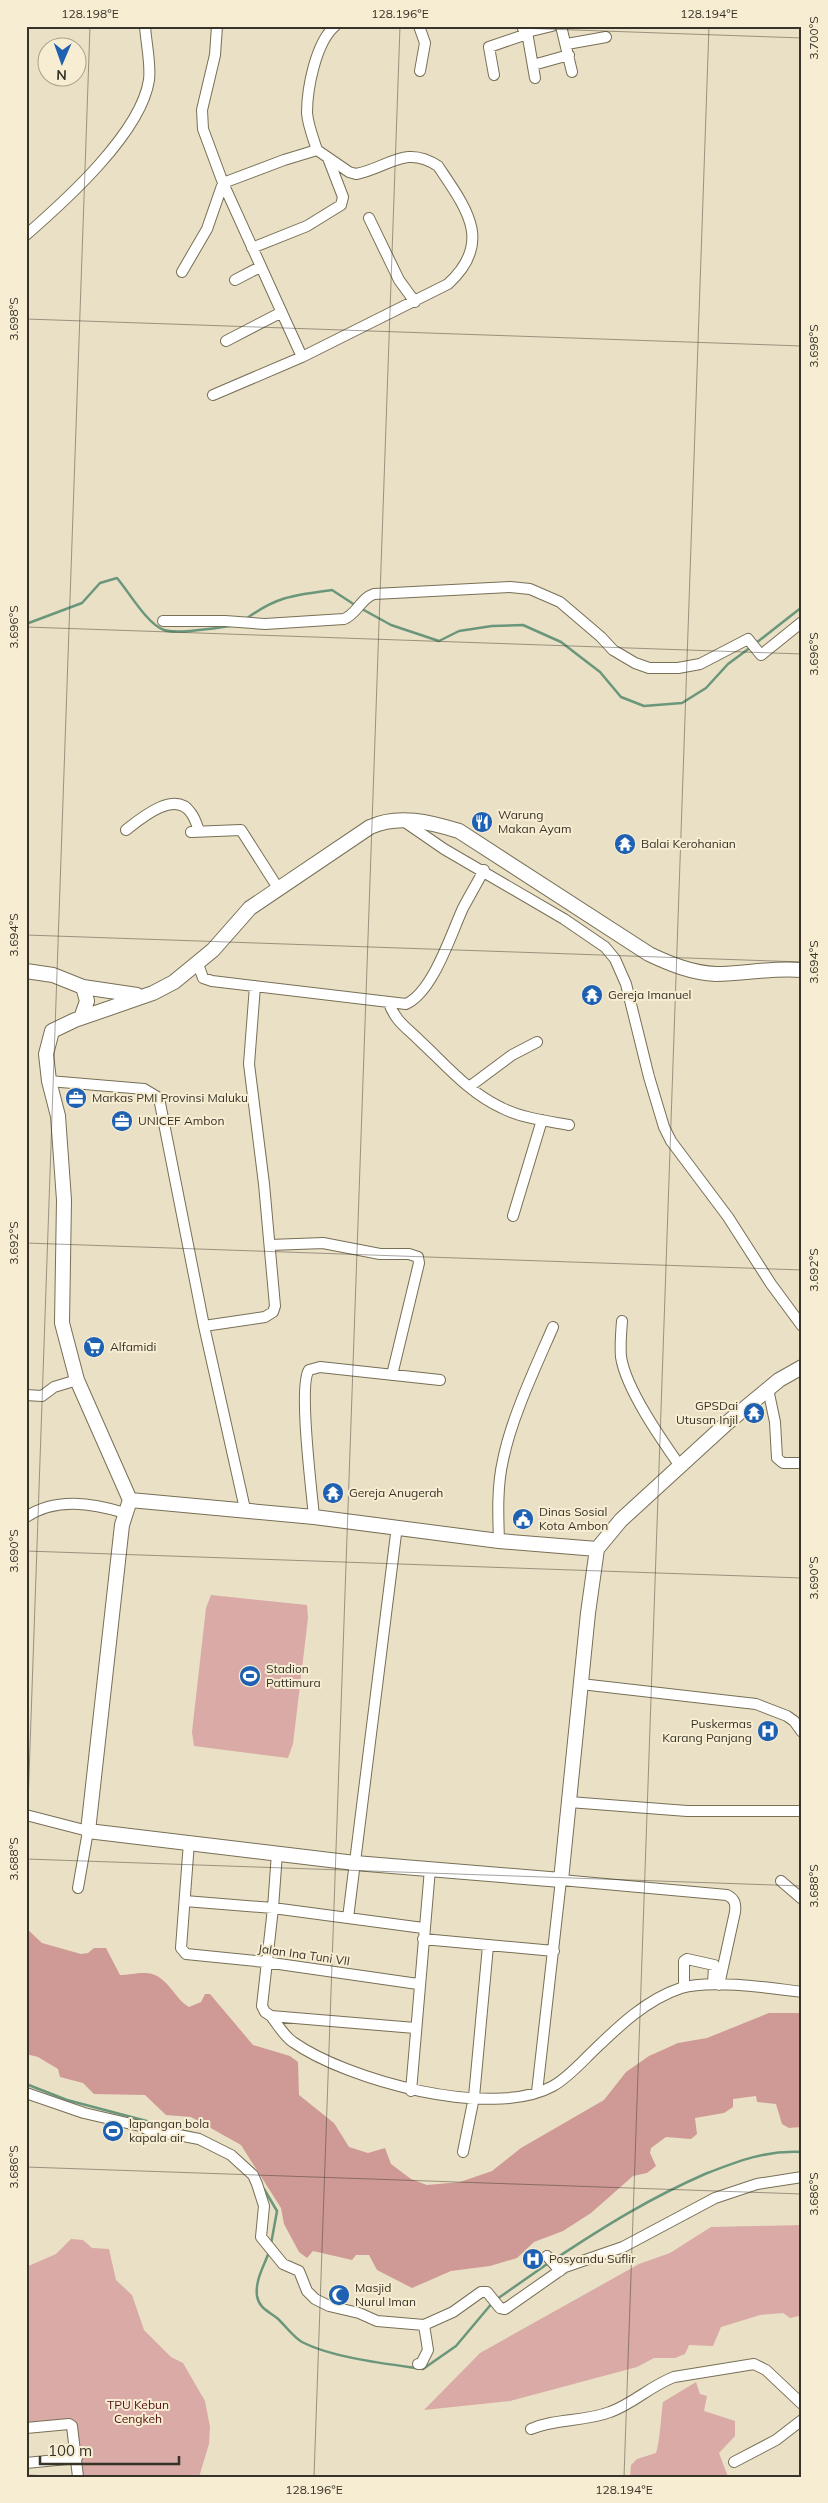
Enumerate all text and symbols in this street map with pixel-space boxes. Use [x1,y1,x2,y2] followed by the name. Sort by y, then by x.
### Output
[61,6,119,21] text: 128.198°E
[371,6,429,21] text: 128.196°E
[680,6,738,21] text: 128.194°E
[806,16,821,60] text: 3.700°S
[38,38,88,88] north arrow
[56,66,67,84] text: N
[6,297,21,341] text: 3.698°S
[806,324,821,368] text: 3.698°S
[6,605,21,649] text: 3.696°S
[806,632,821,676] text: 3.696°S
[498,807,571,836] place label: Warung Makan Ayam
[470,810,494,834] restaurant icon: Warung Makan Ayam
[613,832,637,856] temple icon: Balai Kerohanian
[641,836,736,851] place label: Balai Kerohanian
[6,913,21,957] text: 3.694°S
[806,940,821,984] text: 3.694°S
[580,983,604,1007] temple icon: Gereja Imanuel
[608,987,691,1002] place label: Gereja Imanuel
[64,1086,88,1110] office icon: Markas PMI Provinsi Maluku
[92,1090,248,1105] place label: Markas PMI Provinsi Maluku
[110,1109,134,1133] office icon: UNICEF Ambon
[138,1113,224,1128] place label: UNICEF Ambon
[6,1221,21,1265] text: 3.692°S
[806,1248,821,1292] text: 3.692°S
[82,1335,106,1359] supermarket icon: Alfamidi
[110,1339,156,1354] place label: Alfamidi
[676,1398,738,1427] place label: GPSDai Utusan Injil
[742,1401,766,1425] temple icon: GPSDai Utusan Injil
[321,1481,345,1505] temple icon: Gereja Anugerah
[349,1485,443,1500] place label: Gereja Anugerah
[539,1504,608,1533] place label: Dinas Sosial Kota Ambon
[511,1507,535,1531] public building icon: Dinas Sosial Kota Ambon
[6,1529,21,1573] text: 3.690°S
[806,1556,821,1600] text: 3.690°S
[266,1661,321,1690] place label: Stadion Pattimura
[238,1664,262,1688] sports icon: Stadion Pattimura
[662,1716,752,1745] place label: Puskermas Karang Panjang
[756,1719,780,1743] hospital icon: Puskermas Karang Panjang
[6,1837,21,1881] text: 3.688°S
[806,1864,821,1908] text: 3.688°S
[257,1941,351,1968] street label: Jalan Ina Tuni VII
[129,2116,209,2145] place label: lapangan bola kapala air
[101,2119,125,2143] sports icon: lapangan bola kapala air
[6,2145,21,2189] text: 3.686°S
[806,2172,821,2216] text: 3.686°S
[521,2247,545,2271] hospital icon: Posyandu Suflir
[549,2251,636,2266] place label: Posyandu Suflir
[355,2280,416,2309] place label: Masjid Nurul Iman
[327,2283,351,2307] mosque icon: Masjid Nurul Iman
[107,2397,169,2426] park label: TPU Kebun Cengkeh
[40,2433,179,2465] scale bar
[48,2441,92,2460] text: 100 m
[285,2482,343,2497] text: 128.196°E
[595,2482,653,2497] text: 128.194°E

